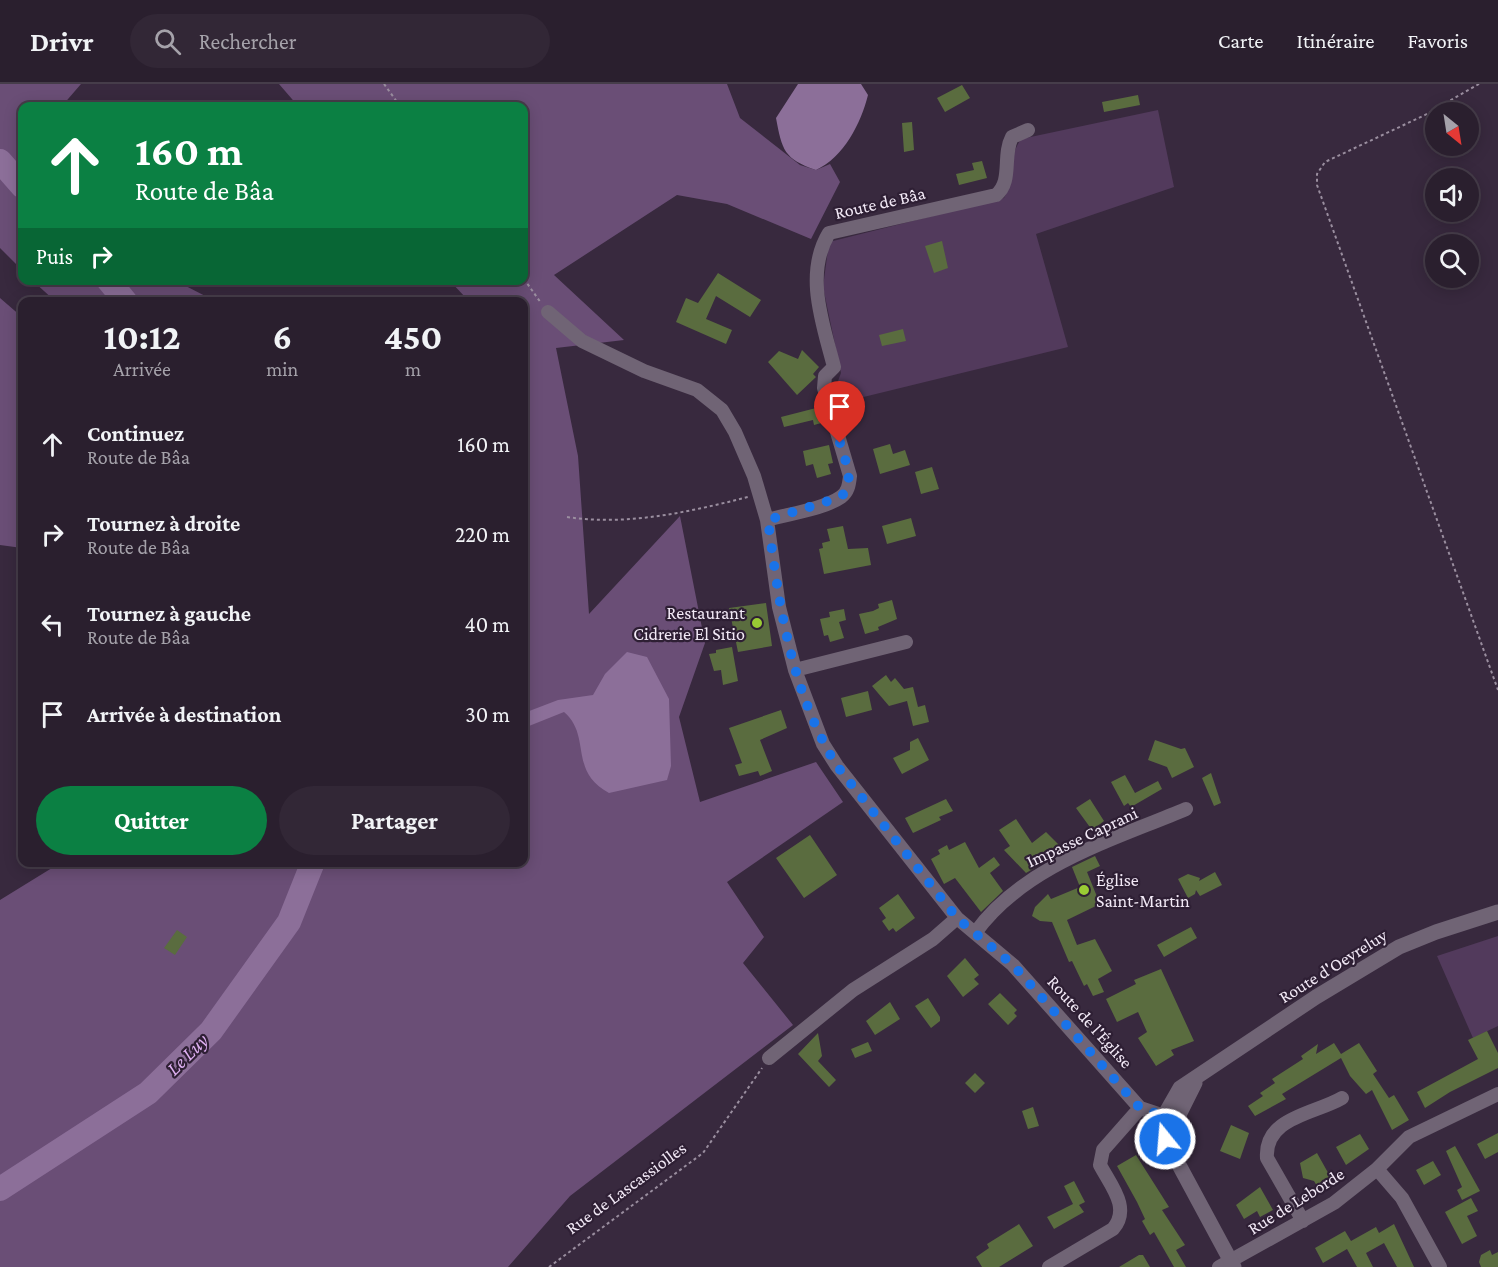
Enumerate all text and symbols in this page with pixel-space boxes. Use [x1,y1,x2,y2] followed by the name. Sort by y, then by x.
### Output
[130,14,550,68] search box
[151,25,184,58] icon: search
[30,26,94,57] text: Drivr
[199,29,296,54] text: Rechercher
[1218,29,1264,53] text: Carte
[1297,29,1374,53] text: Itinéraire
[1407,29,1468,53] text: Favoris
[1425,102,1479,156] north arrow
[1425,102,1479,288] map controls
[36,126,114,204] icon: ahead
[135,127,243,174] text: 160 m
[1425,168,1479,222] button: sound
[135,176,274,206] text: Route de Bâa
[833,183,927,223] street label: Route de Bâa
[1425,234,1479,288] button: search
[85,240,118,273] icon: right
[36,244,73,269] text: Puis
[104,317,181,357] text: 10:12
[272,317,292,357] text: 6
[384,317,442,357] text: 450
[113,358,171,380] text: Arrivée
[266,358,298,380] text: min
[405,358,421,380] text: m
[814,381,865,443] pin
[823,390,856,423] icon: arrive
[87,421,184,446] text: Continuez
[36,428,69,461] icon: ahead
[457,432,510,457] text: 160 m
[87,446,190,468] text: Route de Bâa
[87,511,240,536] text: Tournez à droite
[36,518,69,551] icon: right
[455,522,510,547] text: 220 m
[87,536,190,558] text: Route de Bâa
[87,601,251,626] text: Tournez à gauche
[633,603,746,644] place label: Restaurant Cidrerie El Sitio
[36,608,69,641] icon: left
[465,612,510,637] text: 40 m
[750,616,764,630] marker: Restaurant Cidrerie El Sitio
[87,626,190,648] text: Route de Bâa
[36,698,69,731] icon: arrive
[87,702,281,727] text: Arrivée à destination
[465,702,510,727] text: 30 m
[36,786,267,855] button: Quitter
[279,786,510,855] button: Partager
[1023,802,1141,871] street label: Impasse Caprani
[1096,870,1190,911] place label: Église Saint-Martin
[1077,883,1091,897] marker: Église Saint-Martin
[1275,924,1391,1007] street label: Route d'Oeyreluy
[1043,972,1137,1072] street label: Route de l'Église
[162,1029,213,1080] water label: Le Luy
[1133,1107,1197,1171] position arrow
[562,1138,690,1238] street label: Rue de Lascassiolles
[1244,1163,1348,1239] street label: Rue de Leborde

